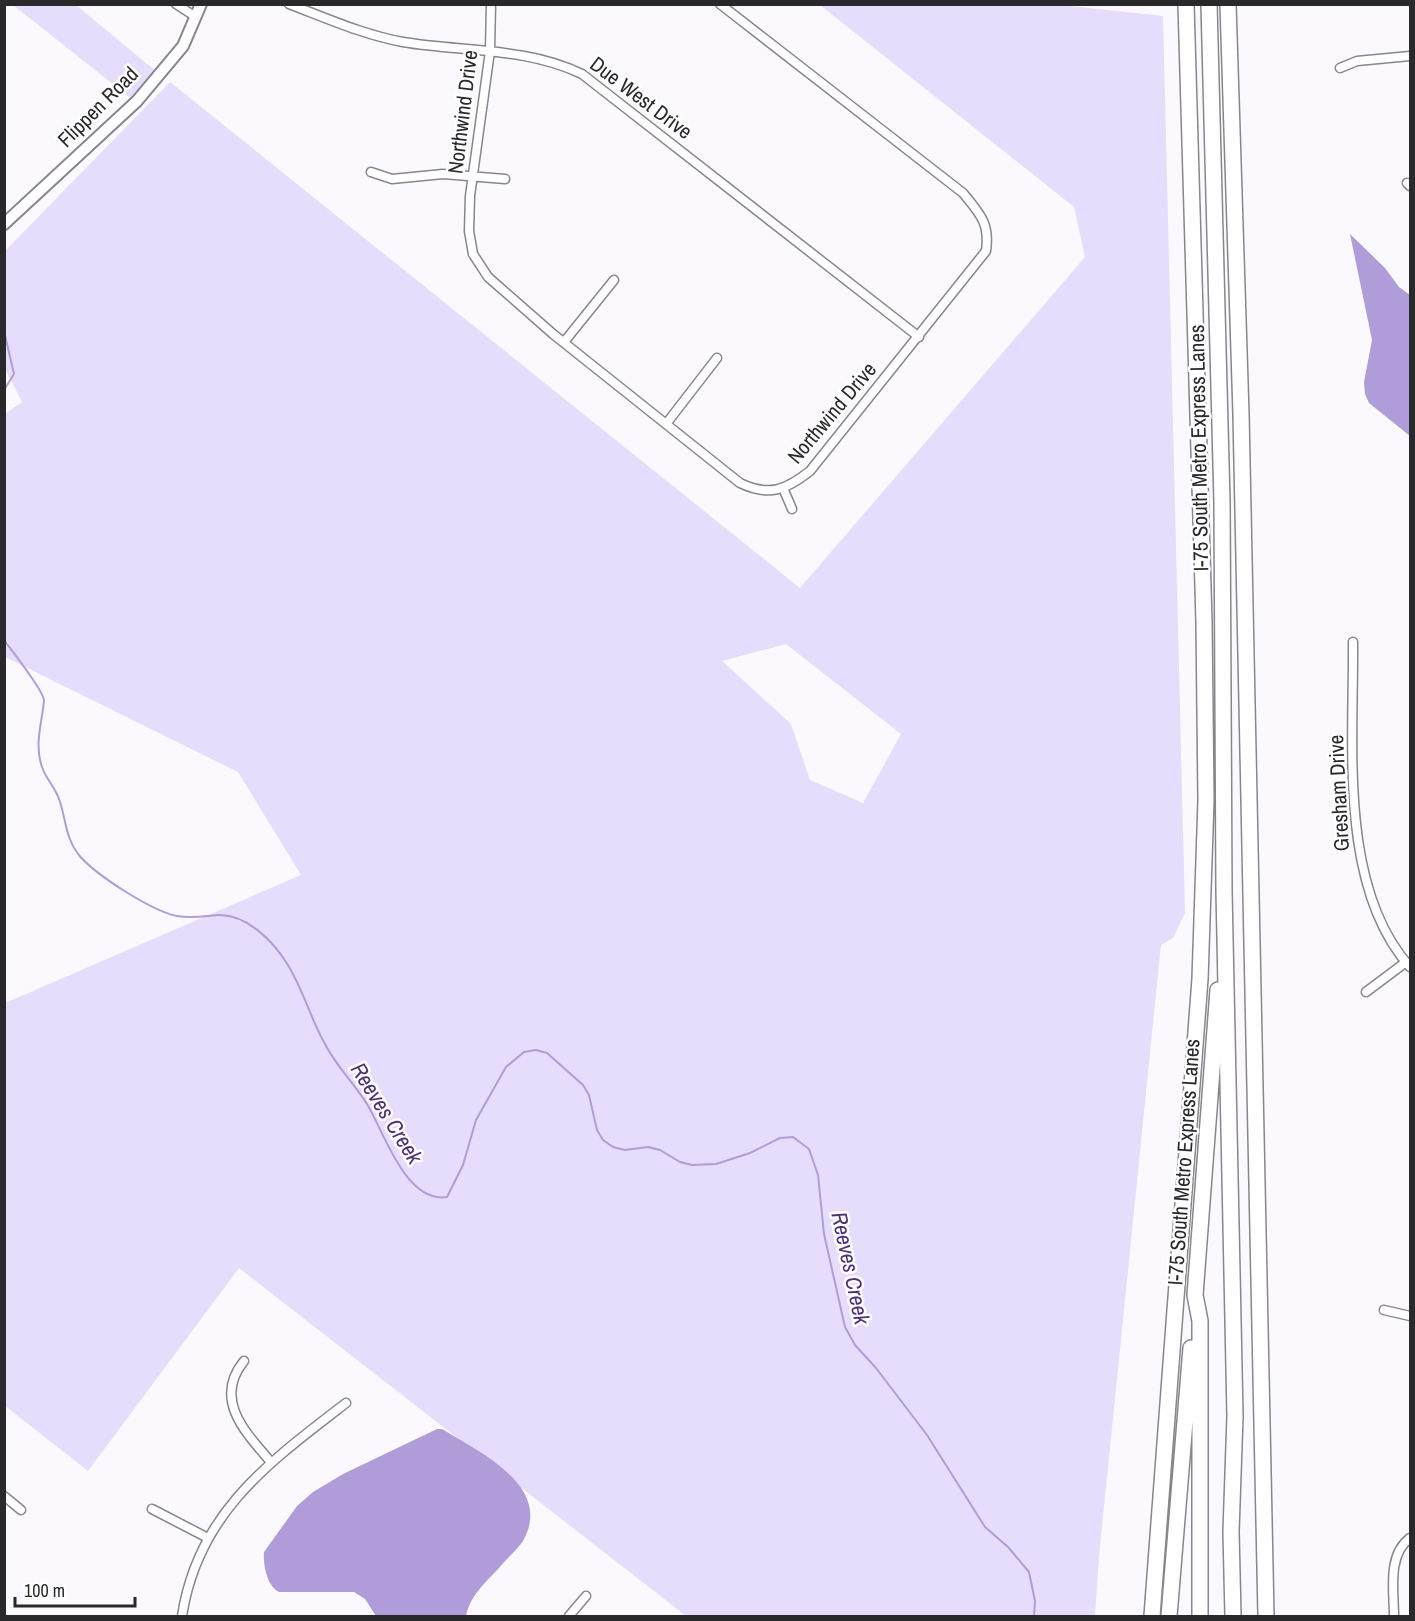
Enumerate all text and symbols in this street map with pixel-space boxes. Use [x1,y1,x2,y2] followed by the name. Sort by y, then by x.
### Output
[441,48,484,175] street label: Northwind Drive
[584,50,698,146] street label: Due West Drive
[51,60,144,153] street label: Flippen Road
[1182,324,1215,572] street label: I-75 South Metro Express Lanes
[781,356,883,470] street label: Northwind Drive
[1321,734,1356,852] street label: Gresham Drive
[1160,1038,1207,1286] street label: I-75 South Metro Express Lanes
[344,1057,431,1170] water label: Reeves Creek
[824,1209,878,1328] water label: Reeves Creek
[15,1570,135,1608] scale bar
[24,1578,65,1603] text: 100 m

